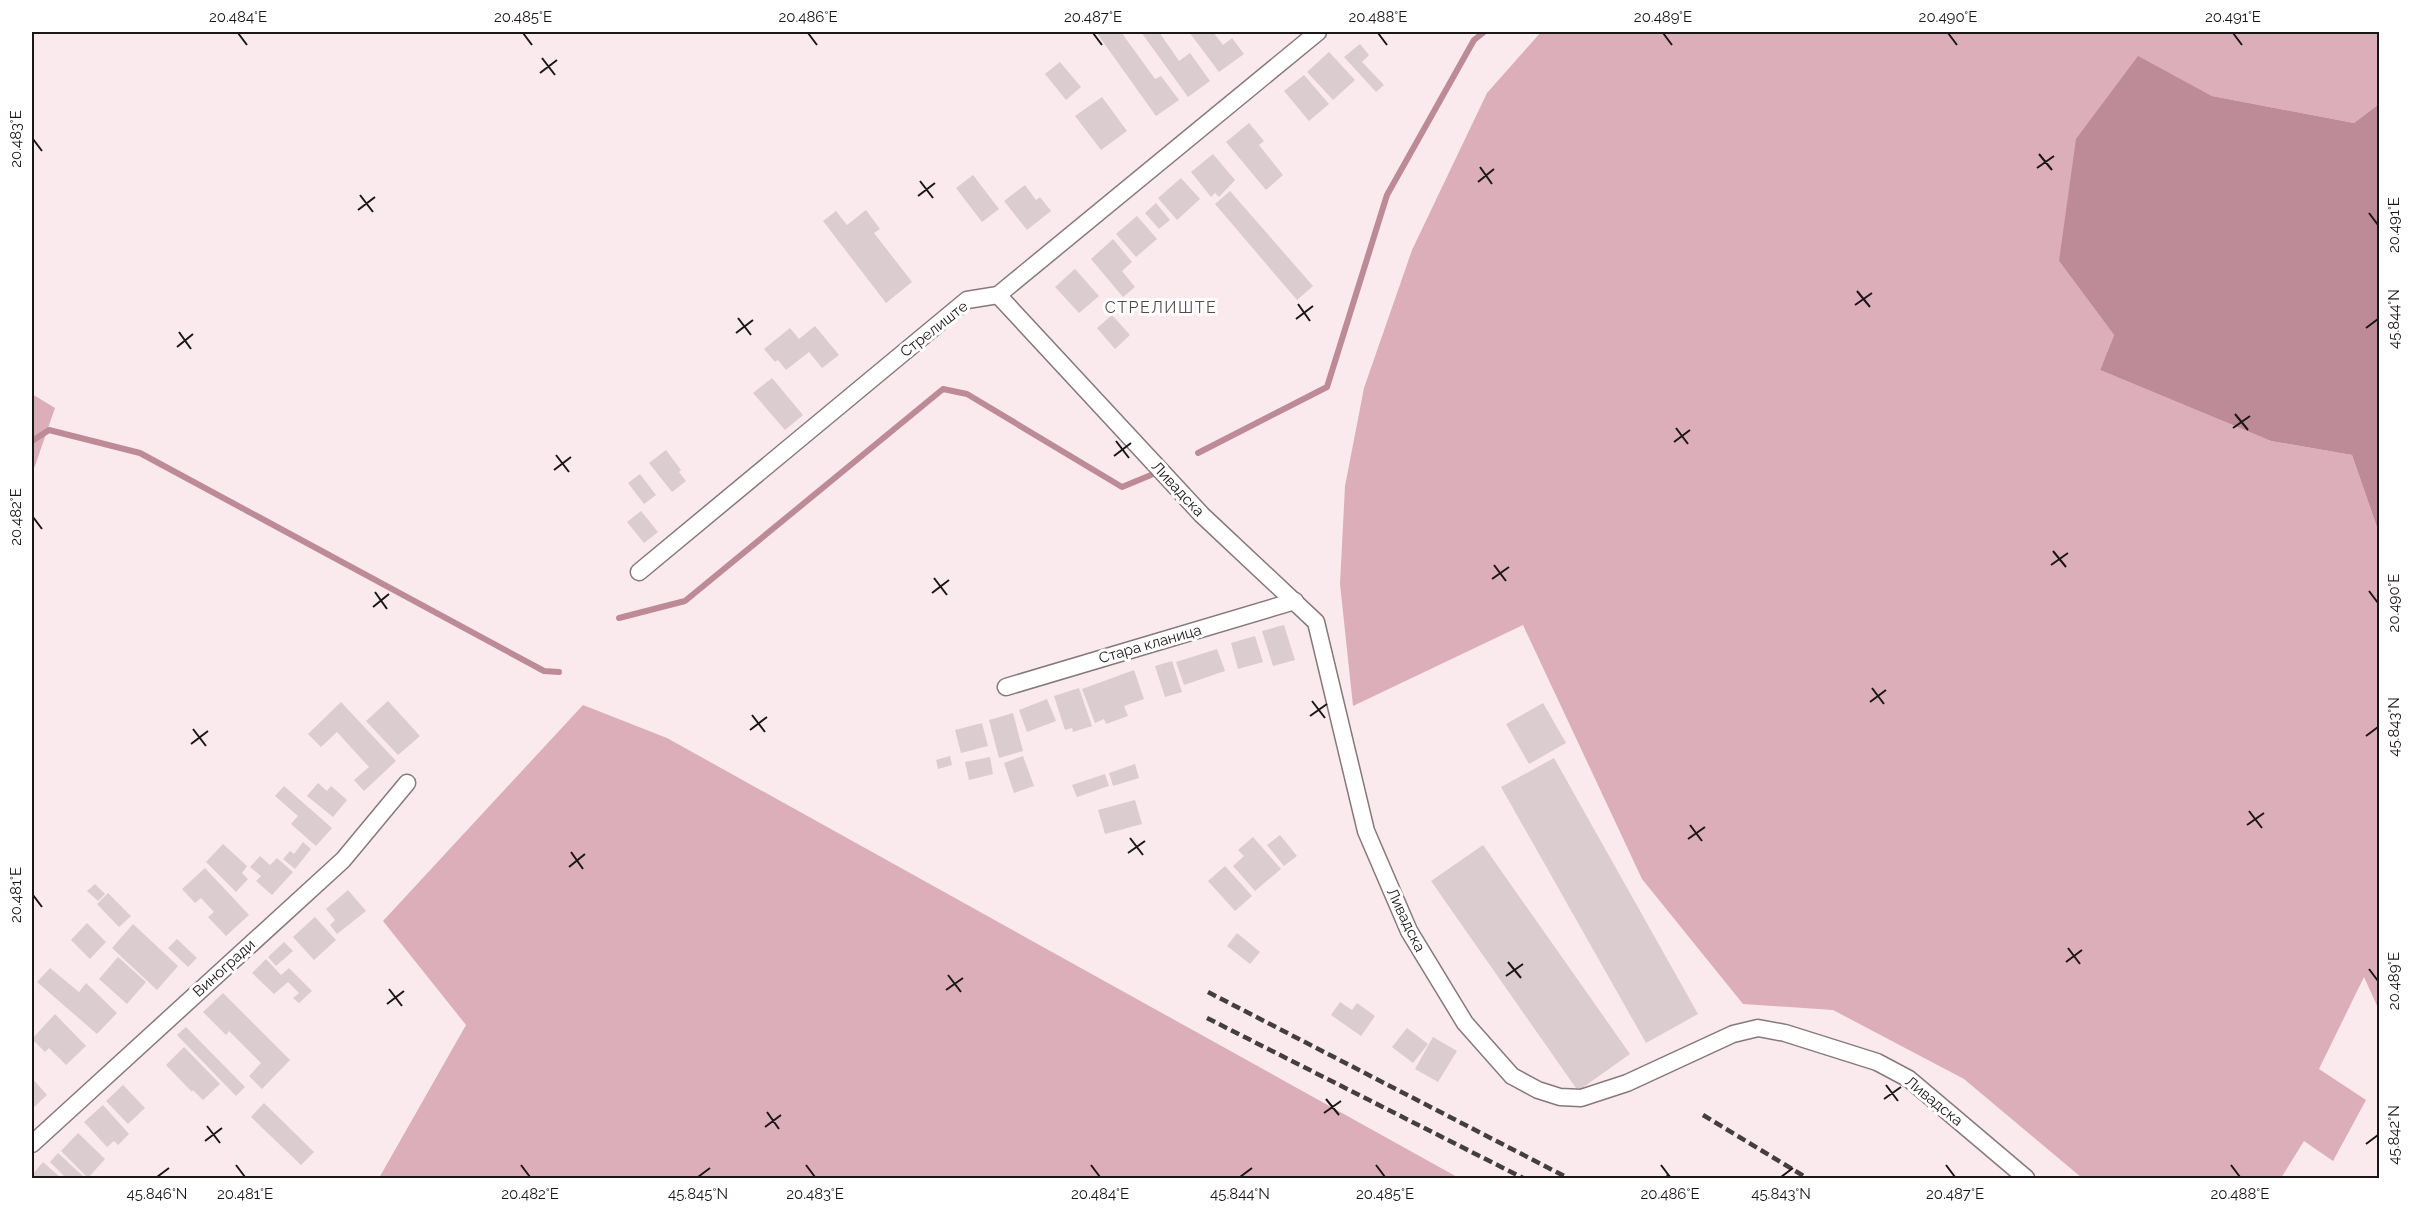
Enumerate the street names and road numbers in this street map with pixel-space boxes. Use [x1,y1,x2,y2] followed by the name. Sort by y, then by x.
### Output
[897,297,972,361] street label: Стрелиште
[1148,458,1208,520] street label: Ливадска
[1097,621,1203,667] street label: Стара кланица
[1383,885,1429,955] street label: Ливадска
[189,935,259,1001] street label: Виногради
[1902,1072,1966,1130] street label: Ливадска

